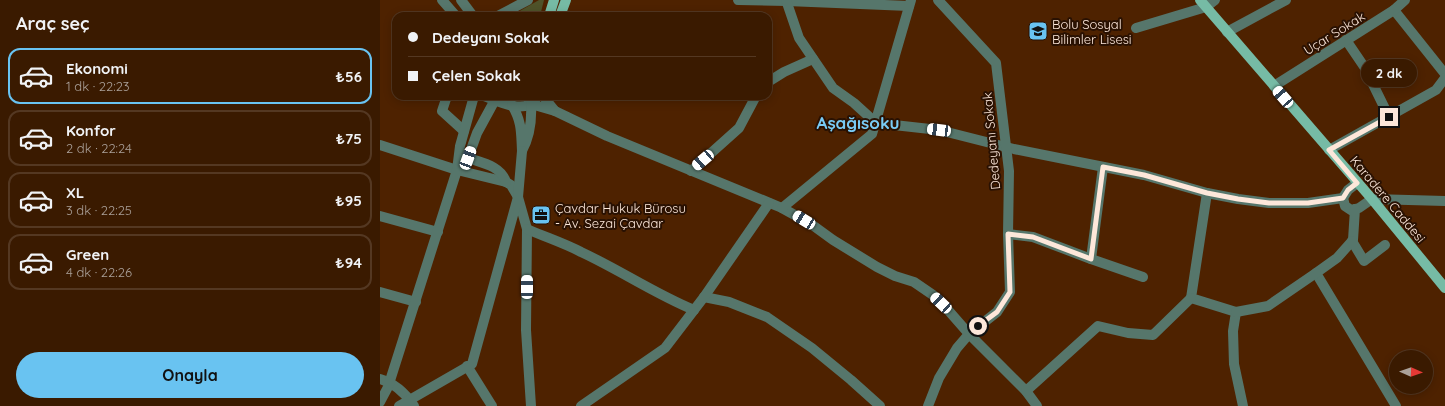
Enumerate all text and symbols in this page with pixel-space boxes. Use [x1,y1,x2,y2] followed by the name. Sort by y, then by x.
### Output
[1300,8,1368,58] street label: Uçar Sokak
[16,12,89,35] text: Araç seç
[1052,16,1132,47] place label: Bolu Sosyal Bilimler Lisesi
[1027,20,1049,42] school or university icon: Bolu Sosyal Bilimler Lisesi
[432,28,550,47] text: Dedeyanı Sokak
[18,58,54,94] icon: car
[66,59,128,78] text: Ekonomi
[1361,59,1417,87] callout: 2 dk
[1376,65,1402,81] text: 2 dk
[432,66,521,85] text: Çelen Sokak
[336,67,362,86] text: ₺56
[66,78,130,94] text: 1 dk · 22:23
[1271,84,1295,110] car
[979,91,1003,190] street label: Dedeyanı Sokak
[1380,108,1398,126] route end
[817,112,899,133] district label: Aşağısoku
[18,120,54,156] icon: car
[66,121,116,140] text: Konfor
[926,123,952,137] car
[336,129,362,148] text: ₺75
[66,140,132,156] text: 2 dk · 22:24
[458,145,478,171] car
[690,148,716,172] car
[1347,152,1429,246] street label: Karadere Caddesi
[18,182,54,218] icon: car
[66,183,84,202] text: XL
[335,191,362,210] text: ₺95
[555,200,686,231] place label: Çavdar Hukuk Bürosu - Av. Sezai Çavdar
[66,202,132,218] text: 3 dk · 22:25
[530,204,552,226] office icon: Çavdar Hukuk Bürosu - Av. Sezai Çavdar
[791,209,817,231] car
[18,244,54,280] icon: car
[66,245,109,264] text: Green
[335,253,362,272] text: ₺94
[66,264,132,280] text: 4 dk · 22:26
[521,275,533,299] car
[928,290,954,316] car
[969,317,987,335] route start
[1389,350,1433,394] north arrow
[1389,350,1433,394] map controls
[16,352,364,398] button: Onayla

